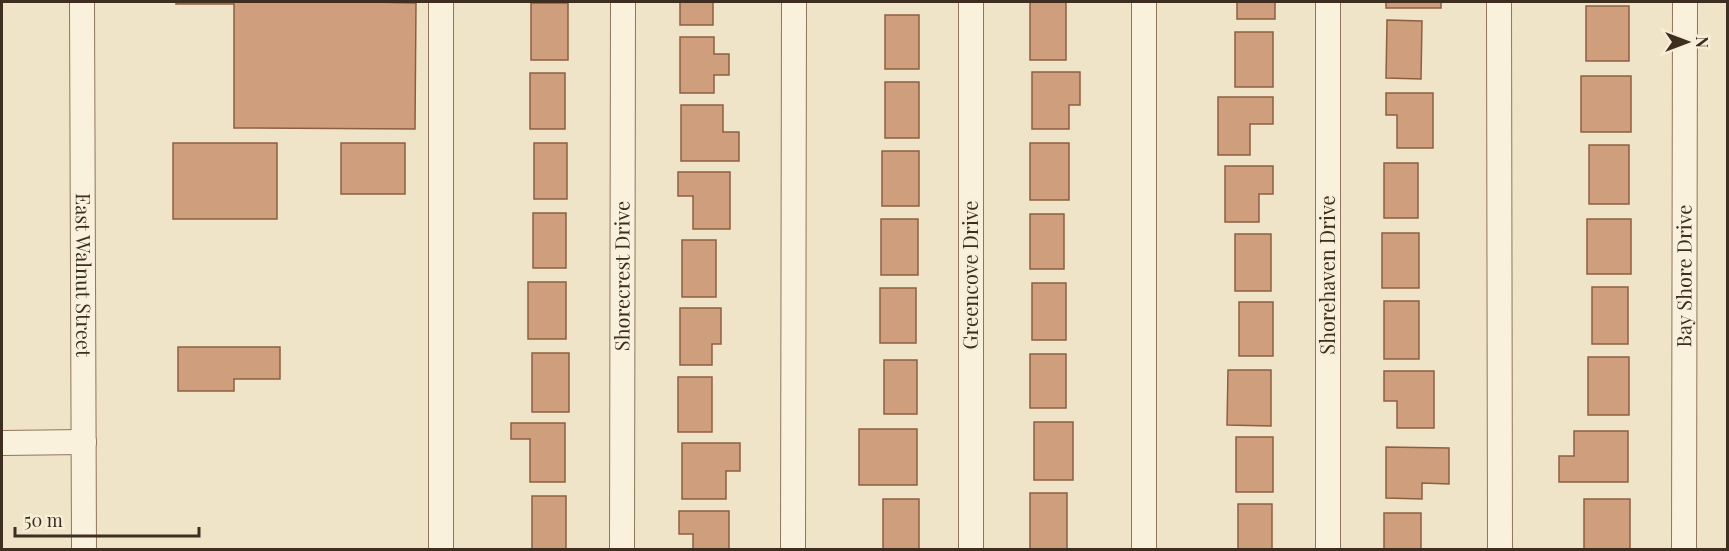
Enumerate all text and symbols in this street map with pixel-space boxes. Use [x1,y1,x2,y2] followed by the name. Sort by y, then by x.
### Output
[1657,12,1717,72] north arrow
[1692,36,1713,48] text: N
[71,193,98,358] street label: East Walnut Street
[1313,195,1340,355] street label: Shorehaven Drive
[607,201,635,351] street label: Shorecrest Drive
[956,201,983,349] street label: Greencove Drive
[1669,204,1697,348] street label: Bay Shore Drive
[15,500,200,538] scale bar
[24,508,63,532] text: 50 m

